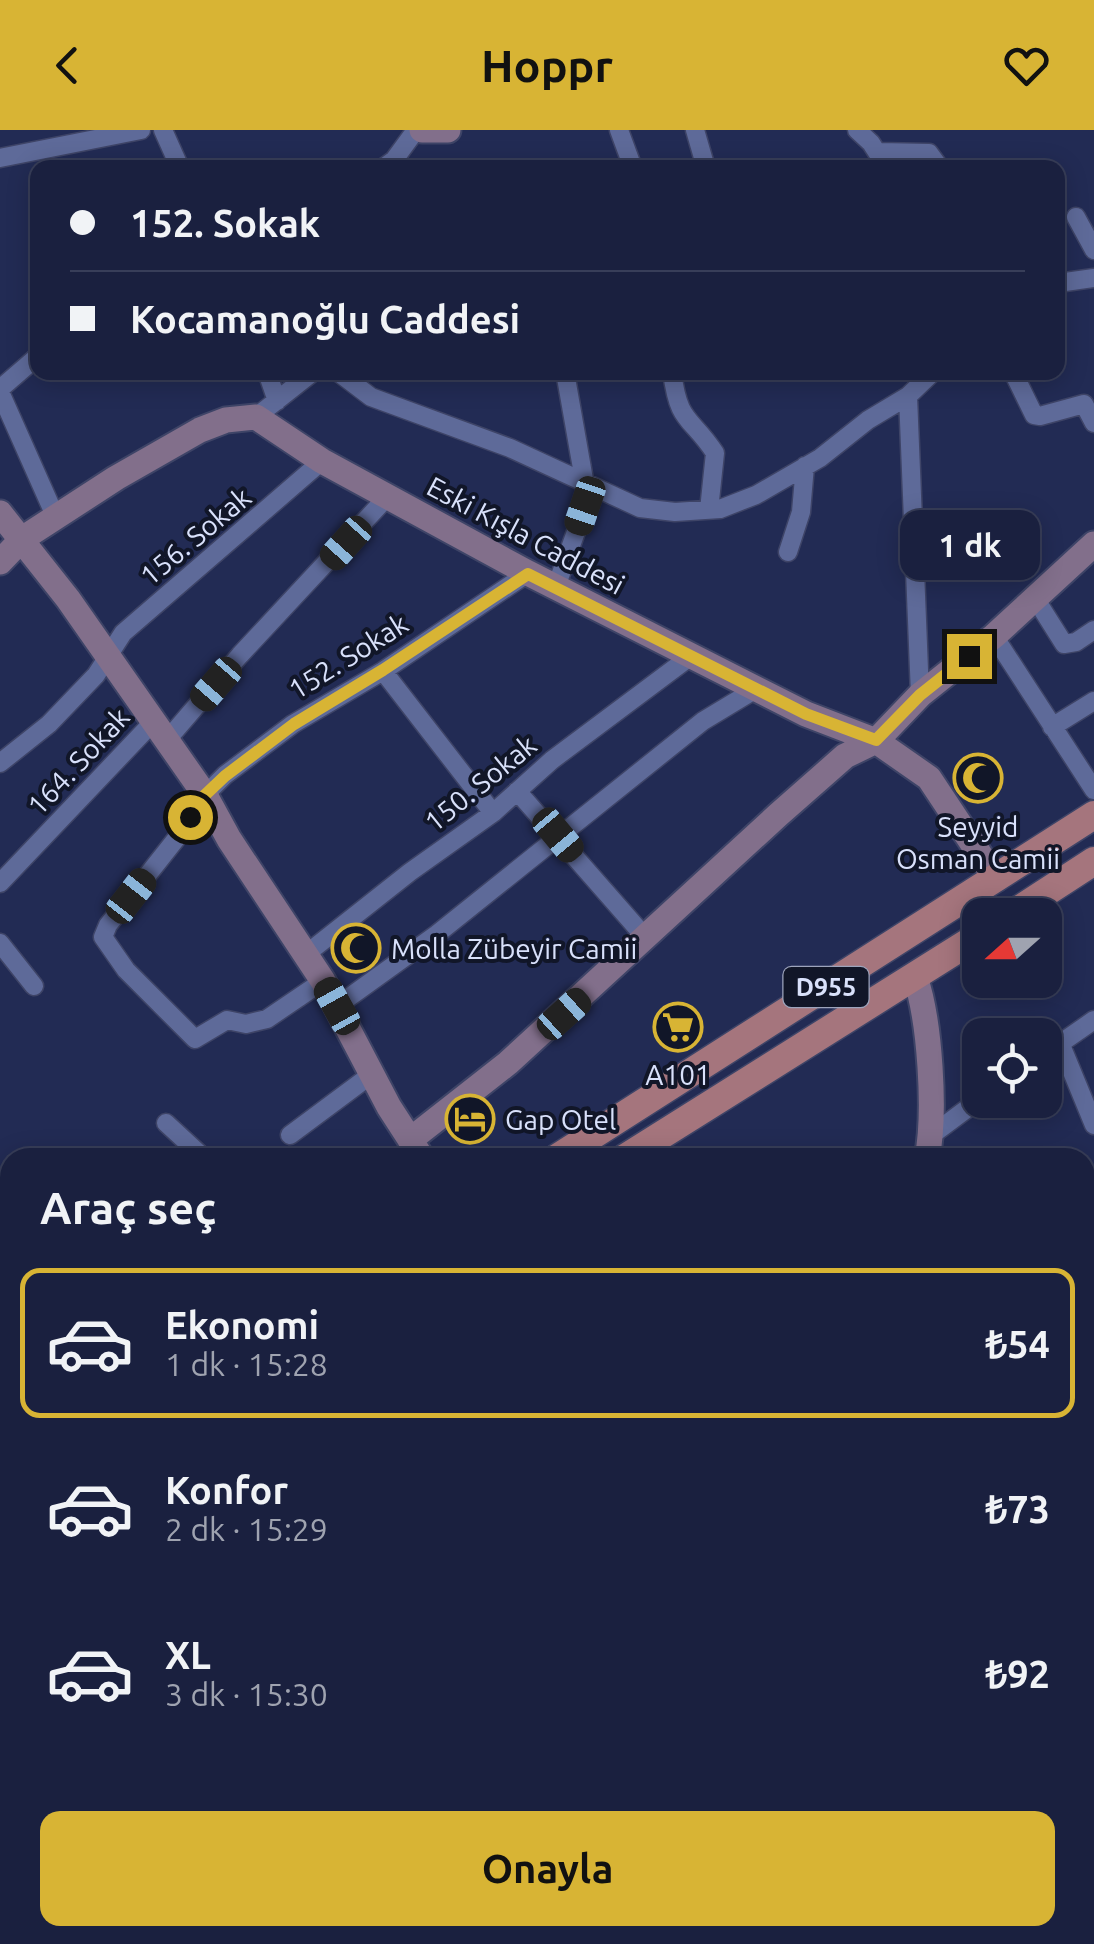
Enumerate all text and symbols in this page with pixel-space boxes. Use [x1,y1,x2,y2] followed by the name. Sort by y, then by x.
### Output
[40,38,95,93] icon: back
[999,38,1054,93] icon: heart
[481,40,613,91] text: Hoppr
[130,202,320,244] text: 152. Sokak
[130,298,520,340] text: Kocamanoğlu Caddesi
[422,470,630,600] street label: Eski Kışla Caddesi
[561,473,609,539] car
[134,481,256,591] street label: 156. Sokak
[315,511,377,575] car
[899,511,1039,581] callout: 1 dk
[939,527,1001,563] text: 1 dk
[283,607,413,705] street label: 152. Sokak
[947,634,992,679] route end
[185,652,247,716] car
[21,701,135,821] street label: 164. Sokak
[418,729,542,837] street label: 150. Sokak
[952,752,1004,804] mosque icon: Seyyid Osman Camii
[168,795,213,840] route start
[527,802,589,868] car
[896,811,1060,874] place label: Seyyid Osman Camii
[101,863,161,929] car
[962,898,1062,998] north arrow
[962,898,1062,1118] map controls
[330,922,382,974] mosque icon: Molla Zübeyir Camii
[391,933,637,964] place label: Molla Zübeyir Camii
[784,967,868,1007] road number: D955
[309,972,365,1040] car
[532,983,596,1045] car
[652,1001,704,1053] supermarket icon: A101
[962,1018,1062,1118] button: locate
[645,1059,711,1090] place label: A101
[444,1093,496,1145] hotel icon: Gap Otel
[505,1104,616,1135] place label: Gap Otel
[40,1182,216,1233] text: Araç seç
[45,1298,135,1388] icon: car
[165,1304,319,1346] text: Ekonomi
[985,1323,1050,1365] text: ₺54
[165,1346,328,1382] text: 1 dk · 15:28
[45,1463,135,1553] icon: car
[165,1469,288,1511] text: Konfor
[985,1488,1050,1530] text: ₺73
[165,1511,328,1547] text: 2 dk · 15:29
[45,1628,135,1718] icon: car
[165,1634,211,1676] text: XL
[985,1653,1050,1695] text: ₺92
[165,1676,328,1712] text: 3 dk · 15:30
[40,1811,1055,1926] button: Onayla

